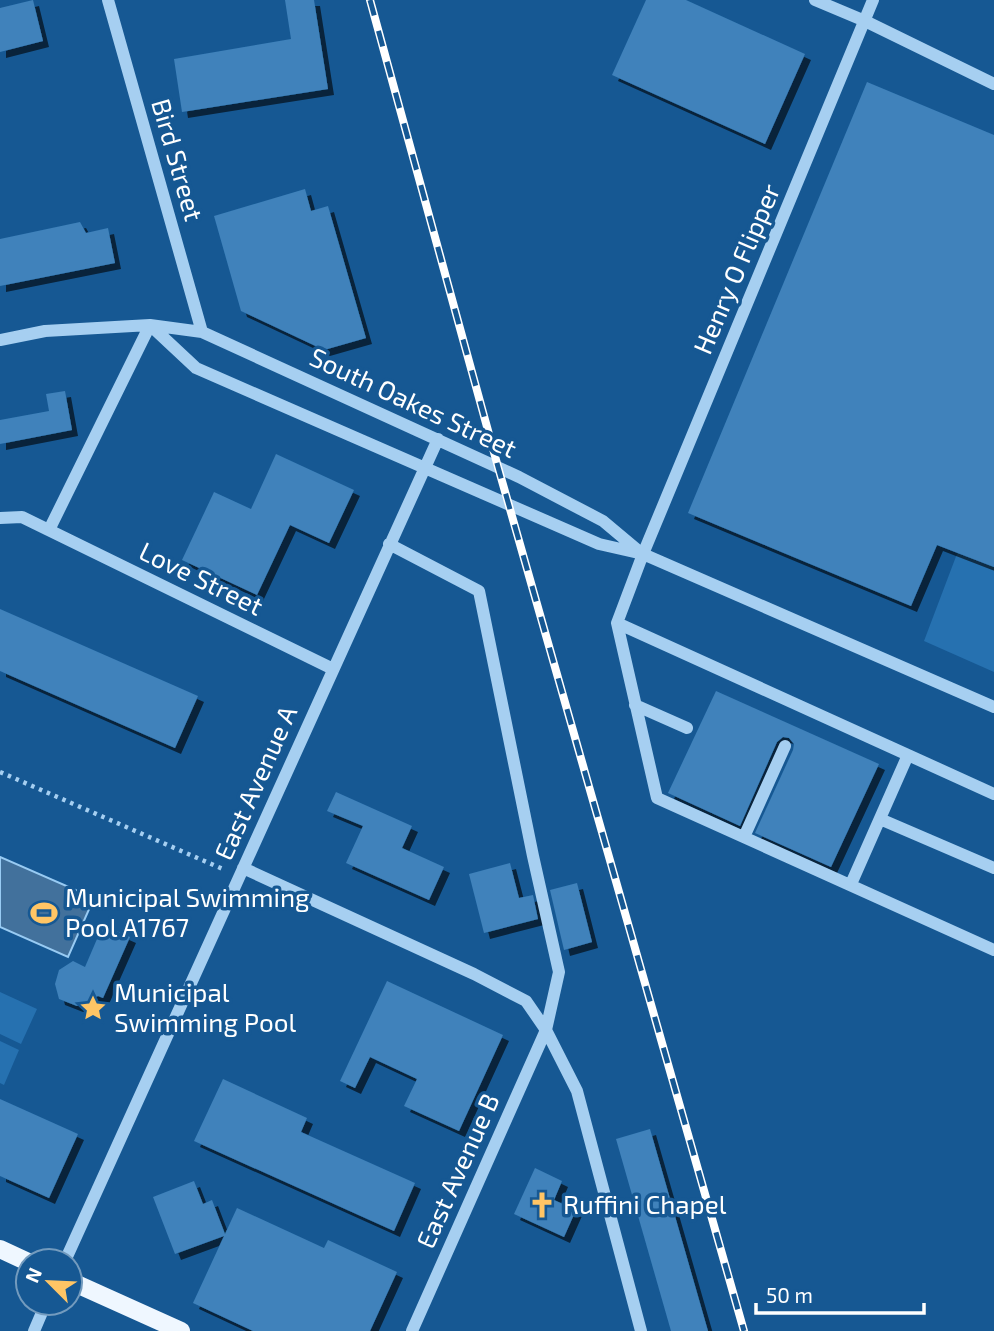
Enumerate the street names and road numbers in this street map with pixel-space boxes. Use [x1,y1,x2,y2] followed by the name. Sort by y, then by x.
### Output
[146,95,211,224] street label: Bird Street
[686,179,785,358] street label: Henry O Flipper
[305,340,522,463] street label: South Oakes Street
[135,534,269,621] street label: Love Street
[207,700,302,864] street label: East Avenue A
[409,1088,505,1253] street label: East Avenue B

